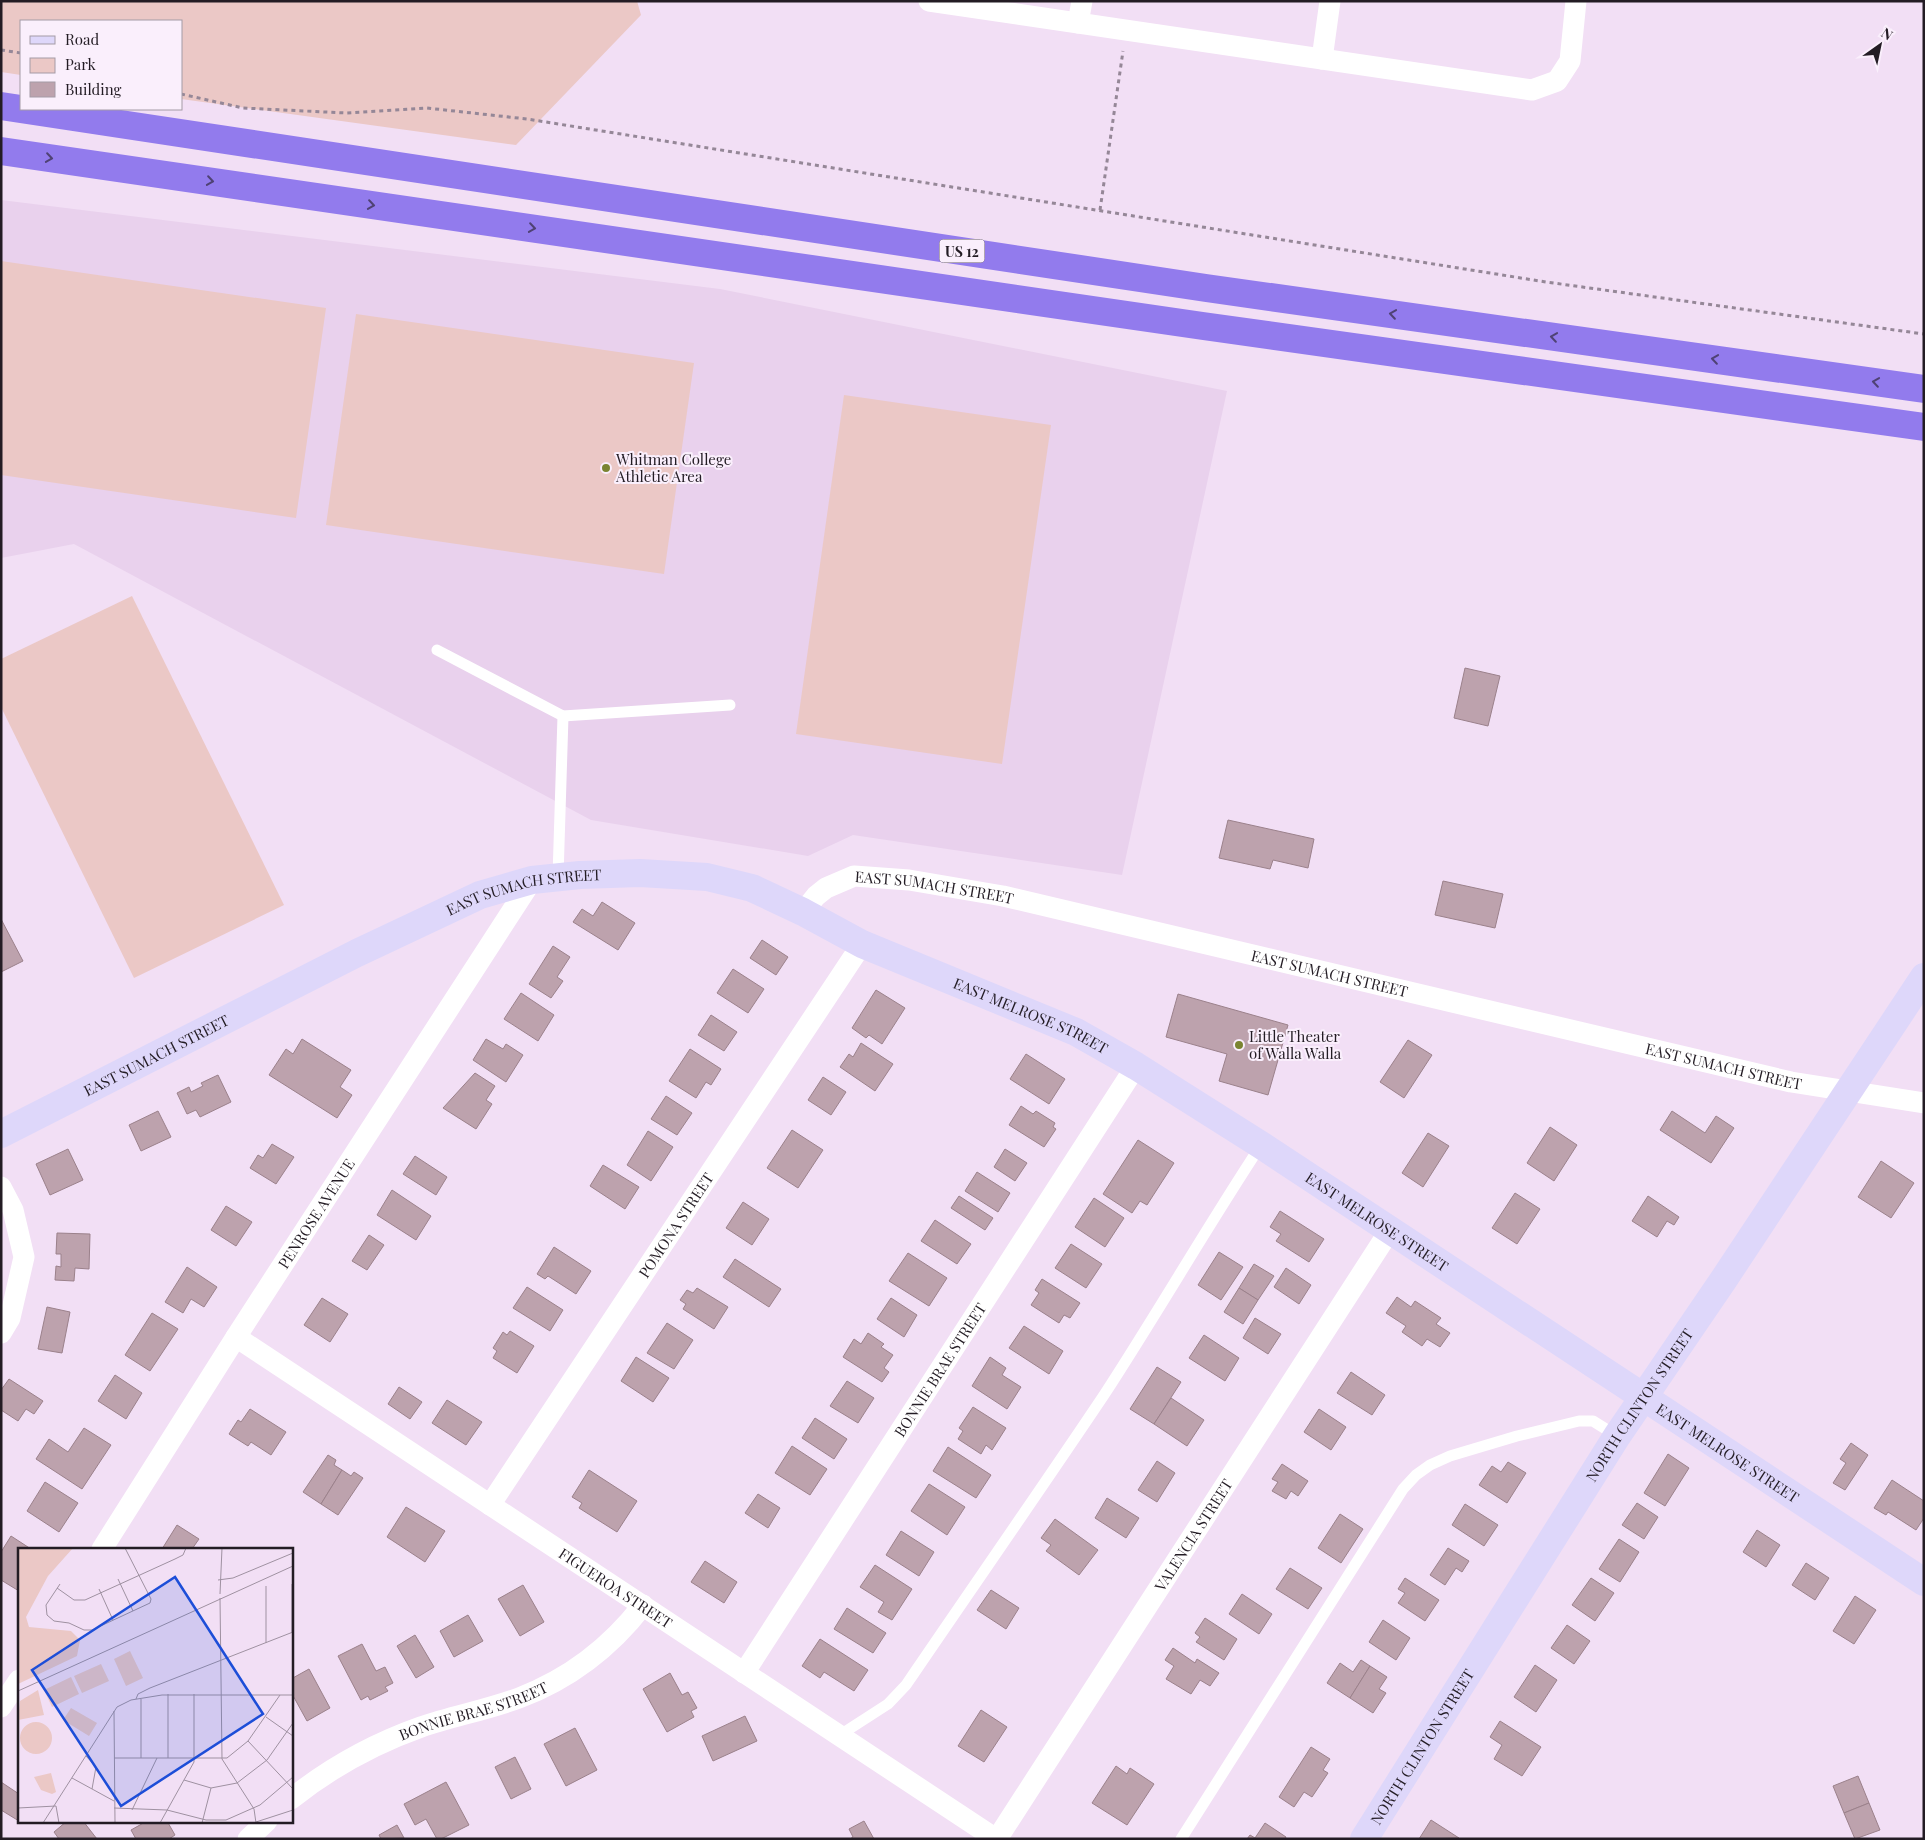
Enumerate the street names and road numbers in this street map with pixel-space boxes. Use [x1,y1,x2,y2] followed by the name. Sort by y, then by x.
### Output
[940,240,984,262] road number: US 12
[443,864,602,920] street label: EAST SUMACH STREET
[854,866,1016,908] street label: EAST SUMACH STREET
[1249,945,1410,1001] street label: EAST SUMACH STREET
[950,973,1112,1058] street label: EAST MELROSE STREET
[80,1010,232,1100] street label: EAST SUMACH STREET
[1643,1038,1804,1094] street label: EAST SUMACH STREET
[273,1155,359,1272] street label: PENROSE AVENUE
[1302,1167,1452,1276] street label: EAST MELROSE STREET
[634,1169,718,1281] street label: POMONA STREET
[889,1299,990,1440] street label: BONNIE BRAE STREET
[1581,1325,1697,1485] street label: NORTH CLINTON STREET
[1653,1398,1803,1507] street label: EAST MELROSE STREET
[1149,1475,1237,1596] street label: VALENCIA STREET
[555,1543,676,1633] street label: FIGUEROA STREET
[1366,1665,1478,1828] street label: NORTH CLINTON STREET
[396,1677,551,1744] street label: BONNIE BRAE STREET

